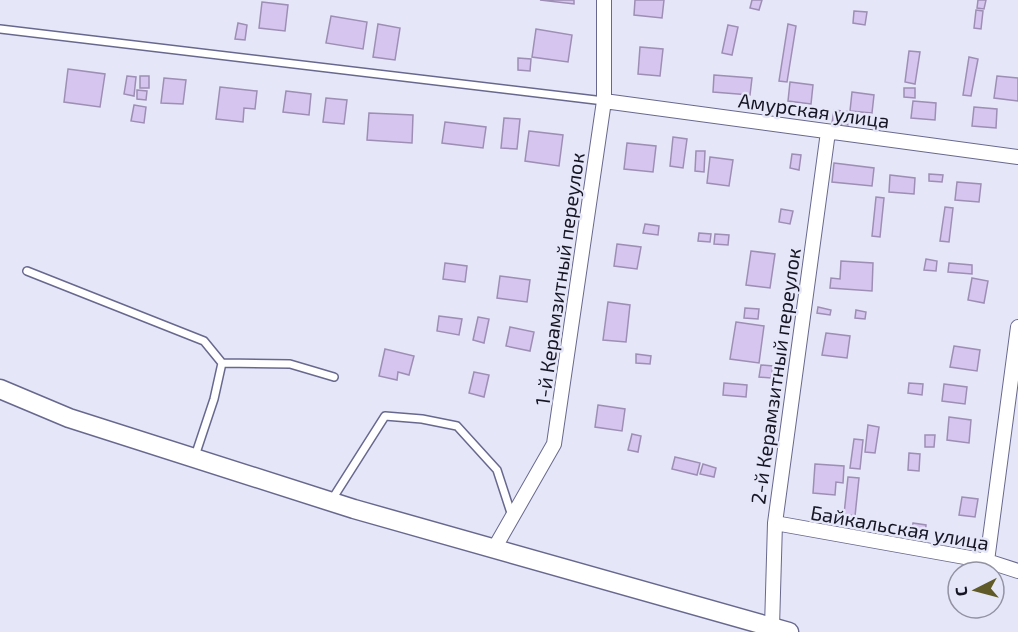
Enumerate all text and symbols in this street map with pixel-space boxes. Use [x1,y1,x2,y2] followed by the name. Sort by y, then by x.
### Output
[737,88,891,133] street label: Амурская улица
[529,151,590,407] street label: 1-й Керамзитный переулок
[745,246,806,506] street label: 2-й Керамзитный переулок
[809,499,991,556] street label: Байкальская улица
[946,560,1006,620] north arrow
[951,586,971,597] text: С

